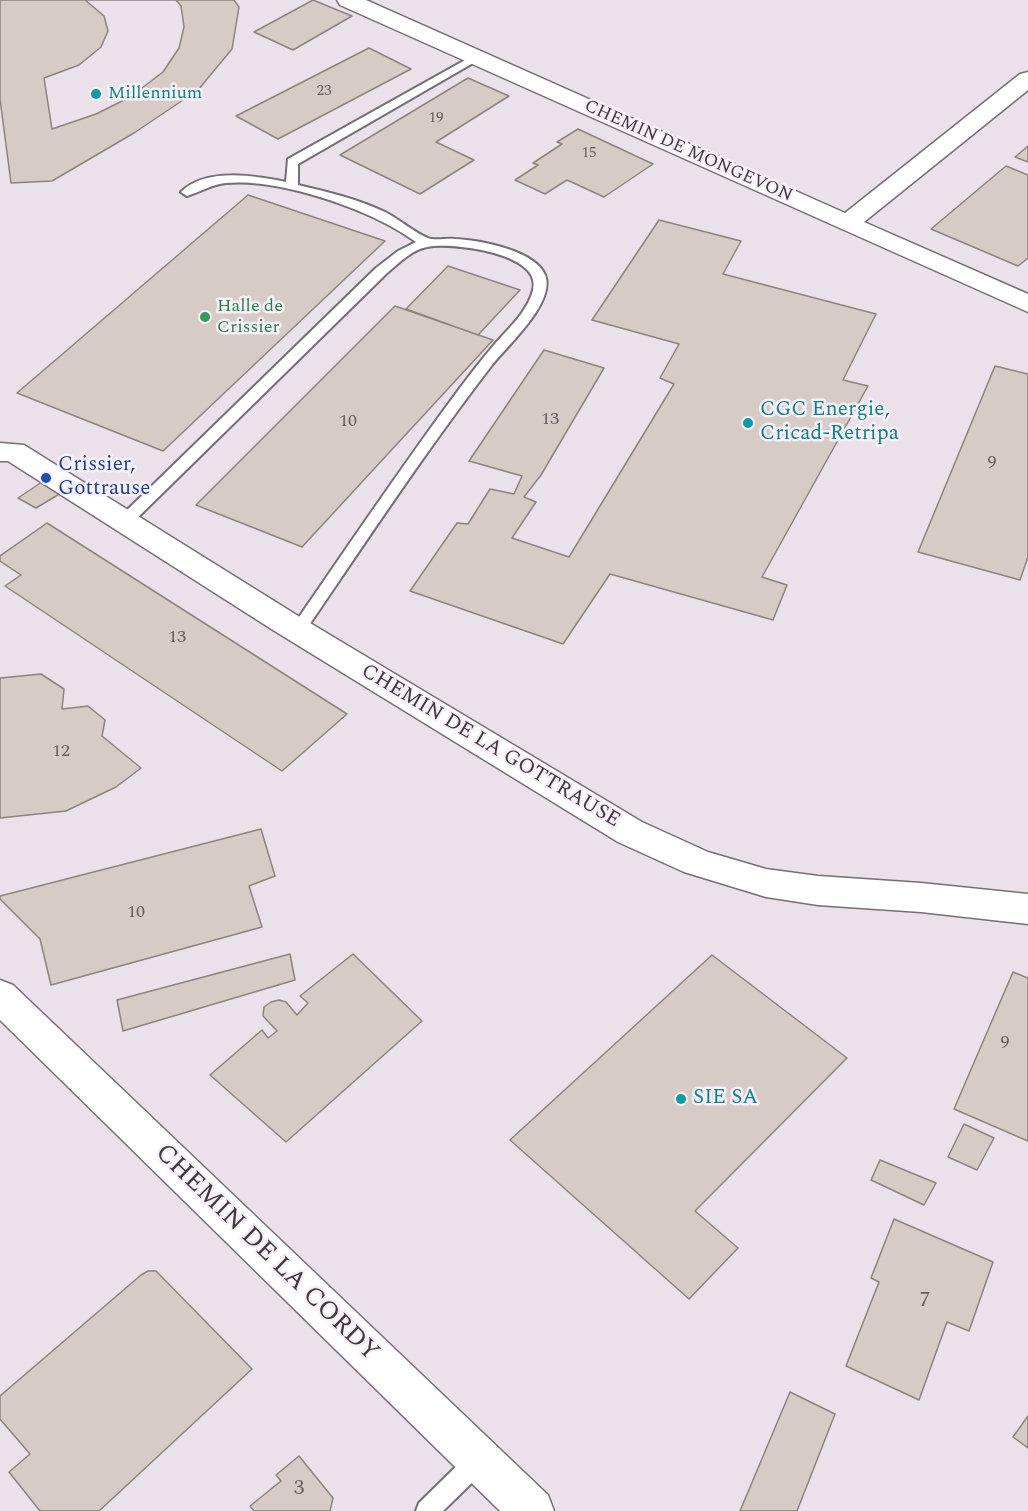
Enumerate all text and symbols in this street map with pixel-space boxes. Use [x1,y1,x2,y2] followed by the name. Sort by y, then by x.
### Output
[108,83,202,105] place label: Millennium
[317,83,331,101] house number: 23
[89,87,103,101] marker: Millennium
[580,96,796,208] street label: CHEMIN DE MONGEVON
[429,110,443,128] house number: 19
[582,145,596,163] house number: 15
[217,296,283,338] place label: Halle de Crissier
[198,310,212,324] marker: Halle de Crissier
[760,398,899,448] place label: CGC Energie, Cricad-Retripa
[541,409,559,431] house number: 13
[339,411,357,433] house number: 10
[741,416,755,430] marker: CGC Energie, Cricad-Retripa
[988,452,996,474] house number: 9
[58,453,150,503] place label: Crissier, Gottrause
[39,471,53,485] marker: Crissier, Gottrause
[168,627,186,649] house number: 13
[356,660,624,834] street label: CHEMIN DE LA GOTTRAUSE
[52,741,70,763] house number: 12
[127,902,145,924] house number: 10
[1001,1032,1009,1054] house number: 9
[693,1086,758,1112] place label: SIE SA
[674,1092,688,1106] marker: SIE SA
[147,1139,385,1369] street label: CHEMIN DE LA CORDY
[920,1289,930,1315] house number: 7
[294,1477,304,1503] house number: 3

